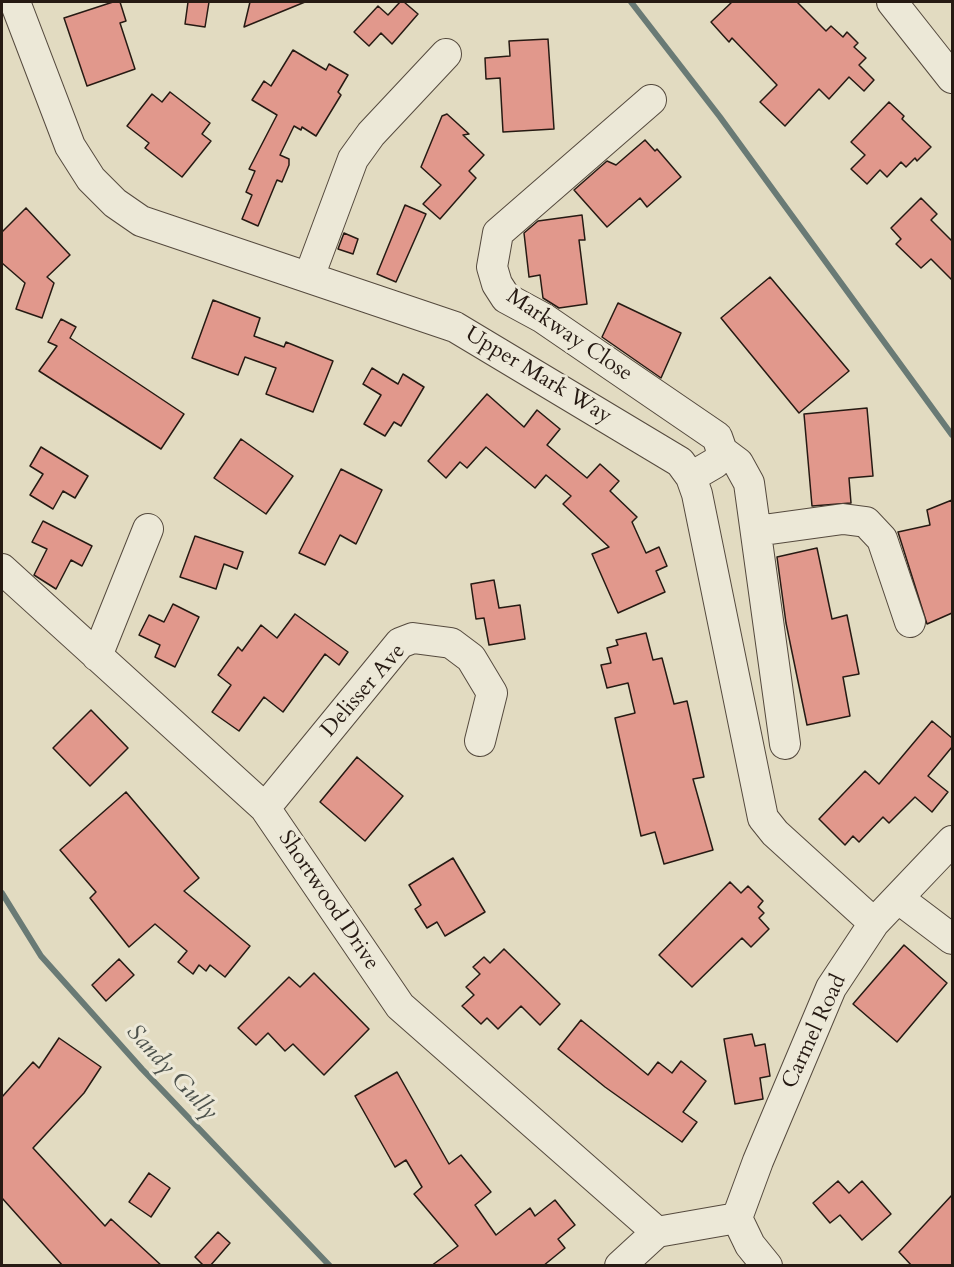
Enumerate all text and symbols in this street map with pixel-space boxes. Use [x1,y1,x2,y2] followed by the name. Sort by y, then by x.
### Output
[501,284,637,388] street label: Markway Close
[460,322,616,430] street label: Upper Mark Way
[316,639,412,743] street label: Delisser Ave
[272,826,384,976] street label: Shortwood Drive
[777,971,853,1093] street label: Carmel Road
[119,1019,223,1127] water label: Sandy Gully

